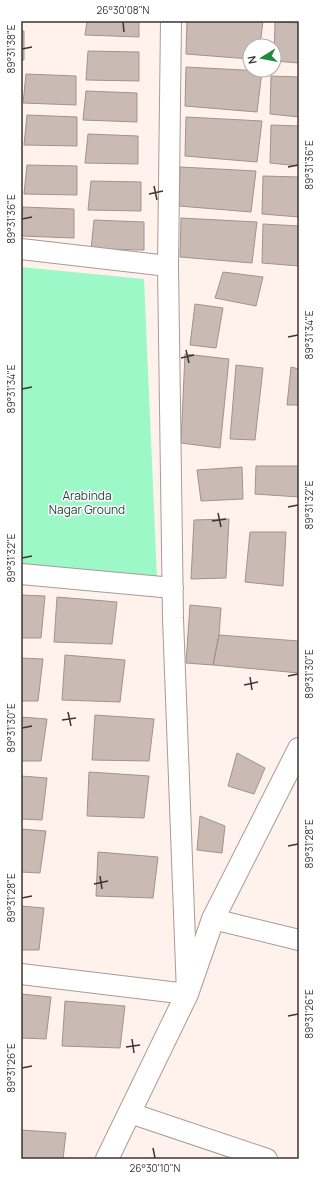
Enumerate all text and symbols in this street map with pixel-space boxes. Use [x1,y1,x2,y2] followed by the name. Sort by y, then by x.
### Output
[97,3,150,17] text: 26°30'08"N
[4,24,18,74] text: 89°31'38"E
[242,38,282,78] north arrow
[244,55,260,65] text: N
[302,140,316,190] text: 89°31'36"E
[4,194,18,244] text: 89°31'36"E
[302,310,316,359] text: 89°31'34"E
[4,364,18,413] text: 89°31'34"E
[302,480,316,529] text: 89°31'32"E
[49,487,125,518] park label: Arabinda Nagar Ground
[4,533,18,582] text: 89°31'32"E
[302,649,316,699] text: 89°31'30"E
[4,703,18,753] text: 89°31'30"E
[302,819,316,869] text: 89°31'28"E
[4,873,18,923] text: 89°31'28"E
[302,989,316,1039] text: 89°31'26"E
[4,1043,18,1093] text: 89°31'26"E
[130,1161,181,1175] text: 26°30'10"N

